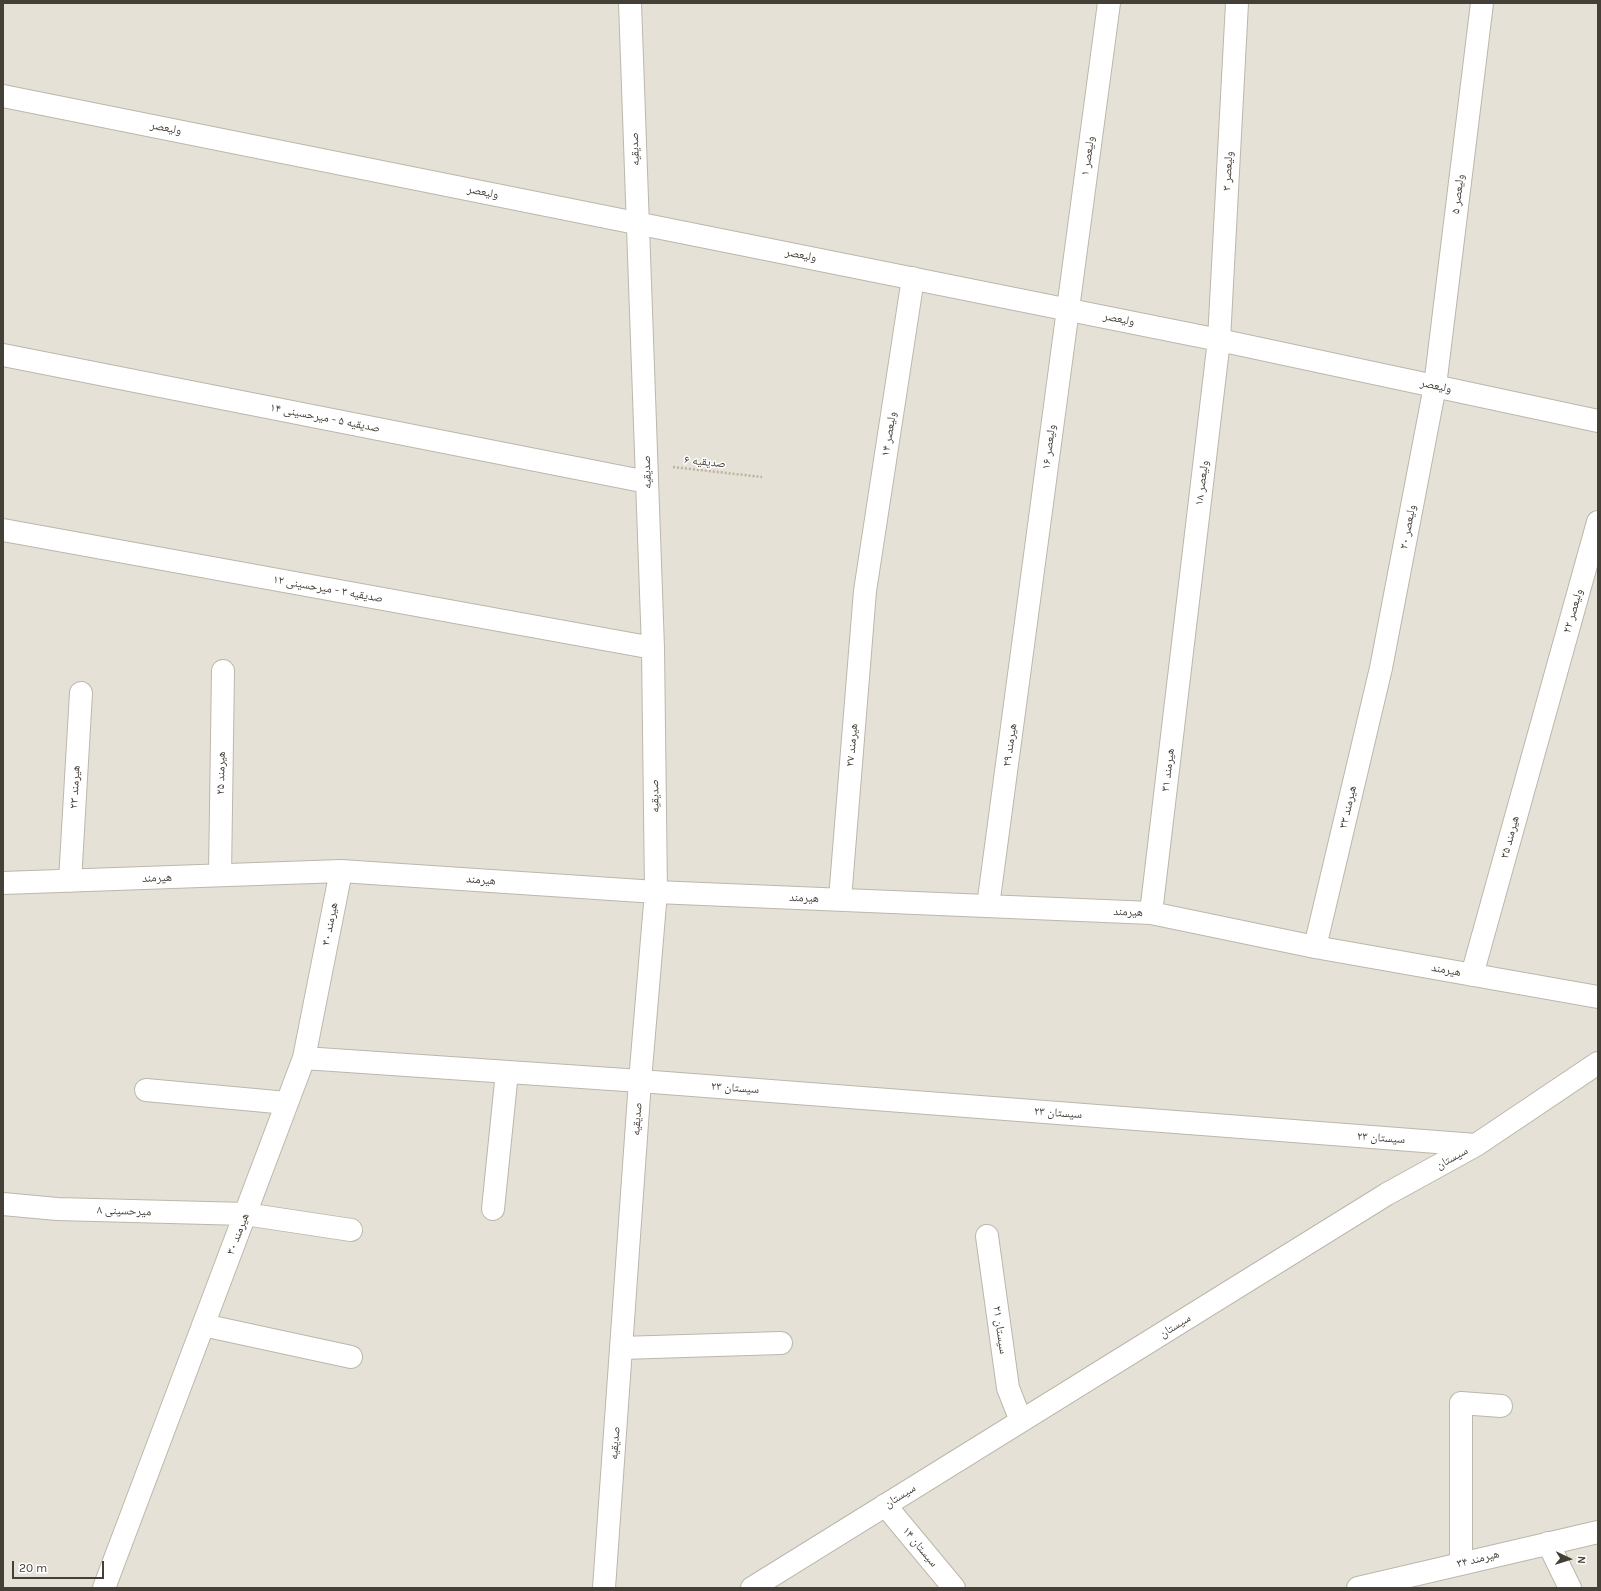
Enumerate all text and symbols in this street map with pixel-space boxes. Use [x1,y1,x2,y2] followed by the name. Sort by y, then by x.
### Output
[149,118,183,138] street label: ولیعصر
[627,132,643,166] street label: صدیقیه
[1078,135,1098,177] street label: ولیعصر ۱
[1220,151,1236,191] street label: ولیعصر ۳
[1448,173,1468,215] street label: ولیعصر ۵
[466,182,500,202] street label: ولیعصر
[784,245,818,265] street label: ولیعصر
[1102,309,1136,329] street label: ولیعصر
[1419,376,1453,396] street label: ولیعصر
[269,400,381,436] street label: صدیقیه ۵ - میرحسینی ۱۴
[878,411,900,457] street label: ولیعصر ۱۴
[1039,424,1059,470] street label: ولیعصر ۱۶
[683,453,727,471] street label: صدیقیه ۶
[639,455,655,489] street label: صدیقیه
[1192,460,1212,506] street label: ولیعصر ۱۸
[1397,503,1419,551] street label: ولیعصر ۲۰
[272,572,384,606] street label: صدیقیه ۳ - میرحسینی ۱۲
[1560,587,1586,635] street label: ولیعصر ۲۲
[1000,722,1020,768] street label: هیرمند ۲۹
[843,723,861,767] street label: هیرمند ۲۷
[1158,748,1178,792] street label: هیرمند ۳۱
[213,751,229,795] street label: هیرمند ۲۵
[67,765,83,809] street label: هیرمند ۲۳
[648,779,662,813] street label: صدیقیه
[1336,784,1360,830] street label: هیرمند ۳۳
[1497,814,1523,860] street label: هیرمند ۳۵
[142,870,172,886] street label: هیرمند
[466,872,496,888] street label: هیرمند
[789,890,819,906] street label: هیرمند
[319,901,341,947] street label: هیرمند ۳۰
[1113,904,1143,920] street label: هیرمند
[1430,960,1462,980] street label: هیرمند
[710,1079,760,1097] street label: سیستان ۲۳
[629,1102,645,1136] street label: صدیقیه
[1033,1104,1083,1122] street label: سیستان ۲۳
[1356,1129,1406,1147] street label: سیستان ۲۳
[1433,1143,1471,1173] street label: سیستان
[96,1203,152,1219] street label: میرحسینی ۸
[223,1211,253,1257] street label: هیرمند ۳۰
[990,1305,1010,1355] street label: سیستان ۲۱
[1157,1311,1193,1341] street label: سیستان
[607,1426,623,1460] street label: صدیقیه
[882,1481,918,1511] street label: سیستان
[899,1524,941,1570] street label: سیستان ۱۴
[1549,1539,1589,1579] north arrow
[1455,1547,1501,1571] street label: هیرمند ۳۴
[14,1553,106,1579] scale bar
[1575,1555,1588,1564] text: N
[19,1561,47,1575] text: 20 m

